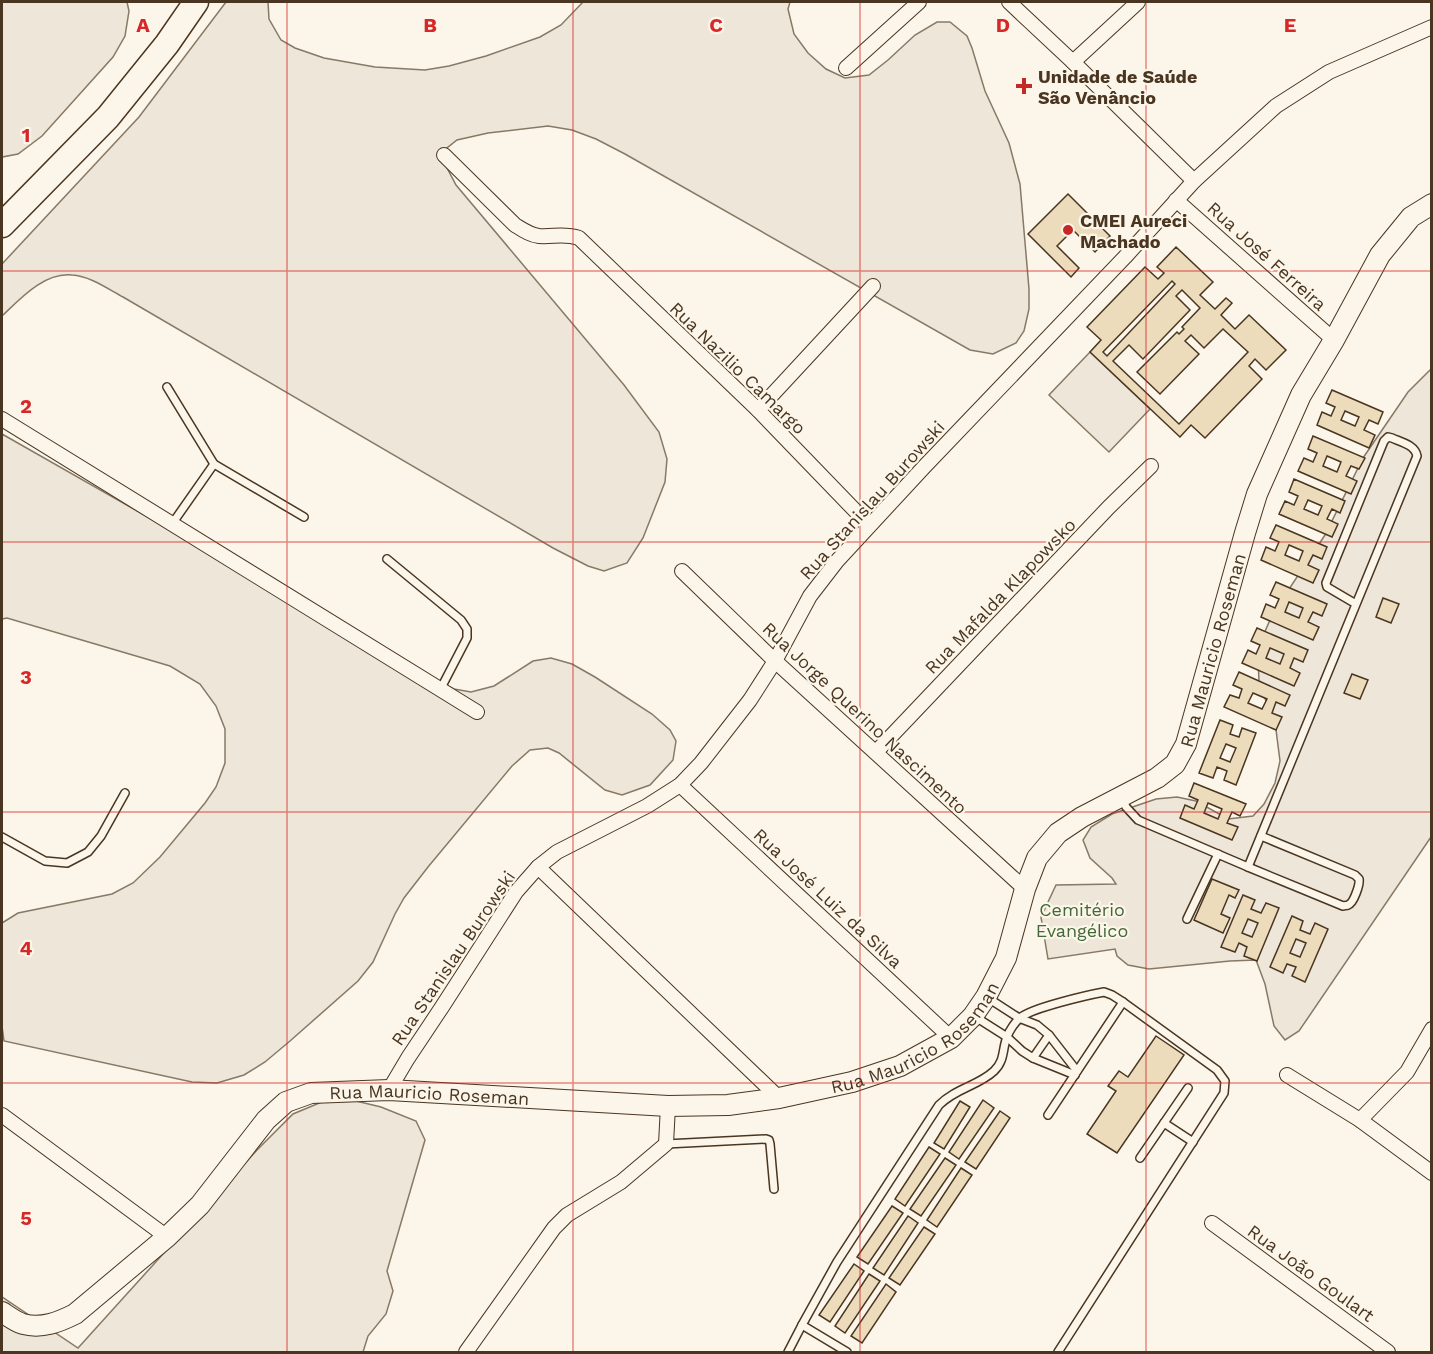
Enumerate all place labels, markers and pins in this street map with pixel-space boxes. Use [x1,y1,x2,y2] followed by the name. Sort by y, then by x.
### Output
[1038,66,1197,108] place label: Unidade de Saúde São Venâncio
[1015,77,1033,95] marker: Unidade de Saúde São Venâncio
[1080,210,1187,252] place label: CMEI Aureci Machado
[1061,223,1075,237] marker: CMEI Aureci Machado

